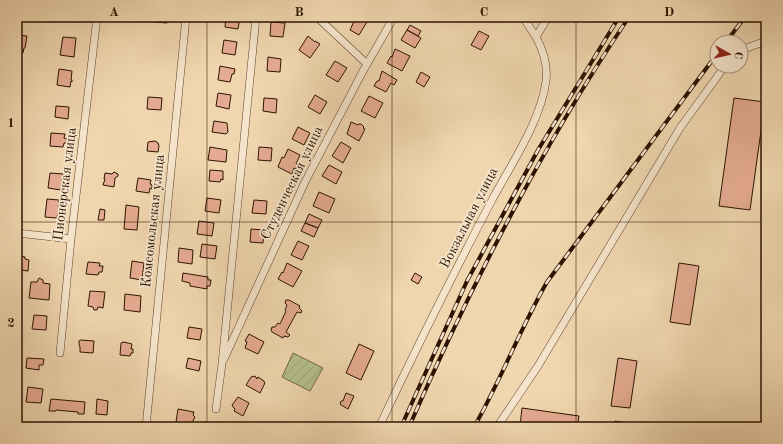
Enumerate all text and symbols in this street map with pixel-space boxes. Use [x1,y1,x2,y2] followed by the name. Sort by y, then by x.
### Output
[109,6,119,19] text: A
[294,6,304,19] text: B
[480,6,488,19] text: C
[664,6,674,19] text: D
[709,34,749,74] north arrow
[731,51,743,60] text: С
[7,117,15,130] text: 1
[258,124,326,242] street label: Студенческая улица
[51,127,79,241] street label: Пионерская улица
[139,154,167,288] street label: Комсомольская улица
[438,165,500,271] street label: Вокзальная улица
[7,317,15,330] text: 2

